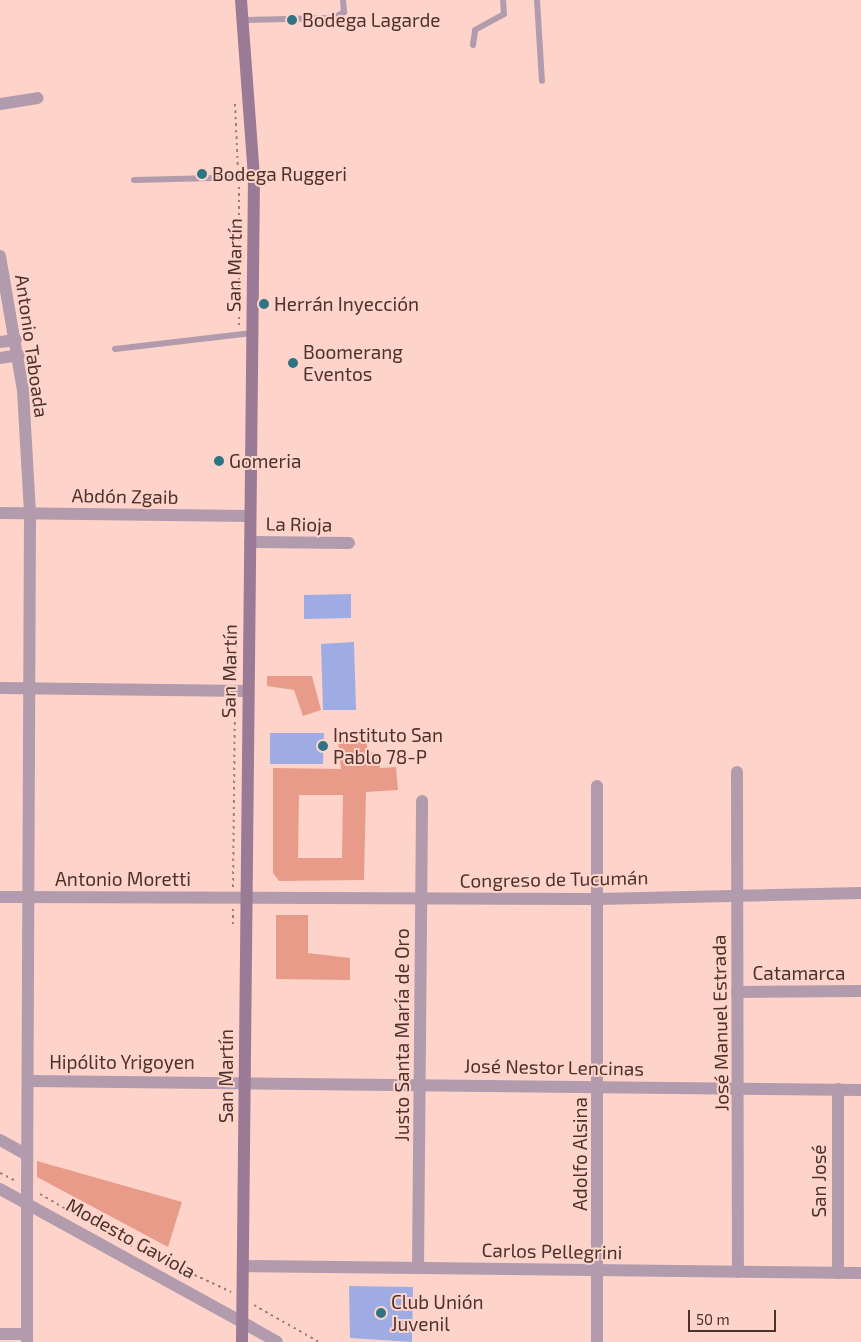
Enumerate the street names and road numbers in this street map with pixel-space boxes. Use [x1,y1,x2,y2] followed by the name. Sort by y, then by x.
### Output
[222,218,246,312] street label: San Martín
[11,273,53,419] street label: Antonio Taboada
[71,484,179,508] street label: Abdón Zgaib
[265,512,333,536] street label: La Rioja
[217,624,241,718] street label: San Martín
[459,866,649,892] street label: Congreso de Tucumán
[55,868,191,890] street label: Antonio Moretti
[391,928,413,1142] street label: Justo Santa María de Oro
[707,934,733,1112] street label: José Manuel Estrada
[752,962,846,984] street label: Catamarca
[215,1029,237,1123] street label: San Martín
[49,1051,195,1073] street label: Hipólito Yrigoyen
[464,1054,644,1080] street label: José Nestor Lencinas
[569,1097,591,1211] street label: Adolfo Alsina
[808,1144,830,1218] street label: San José
[62,1193,200,1283] street label: Modesto Gaviola
[481,1238,623,1264] street label: Carlos Pellegrini

